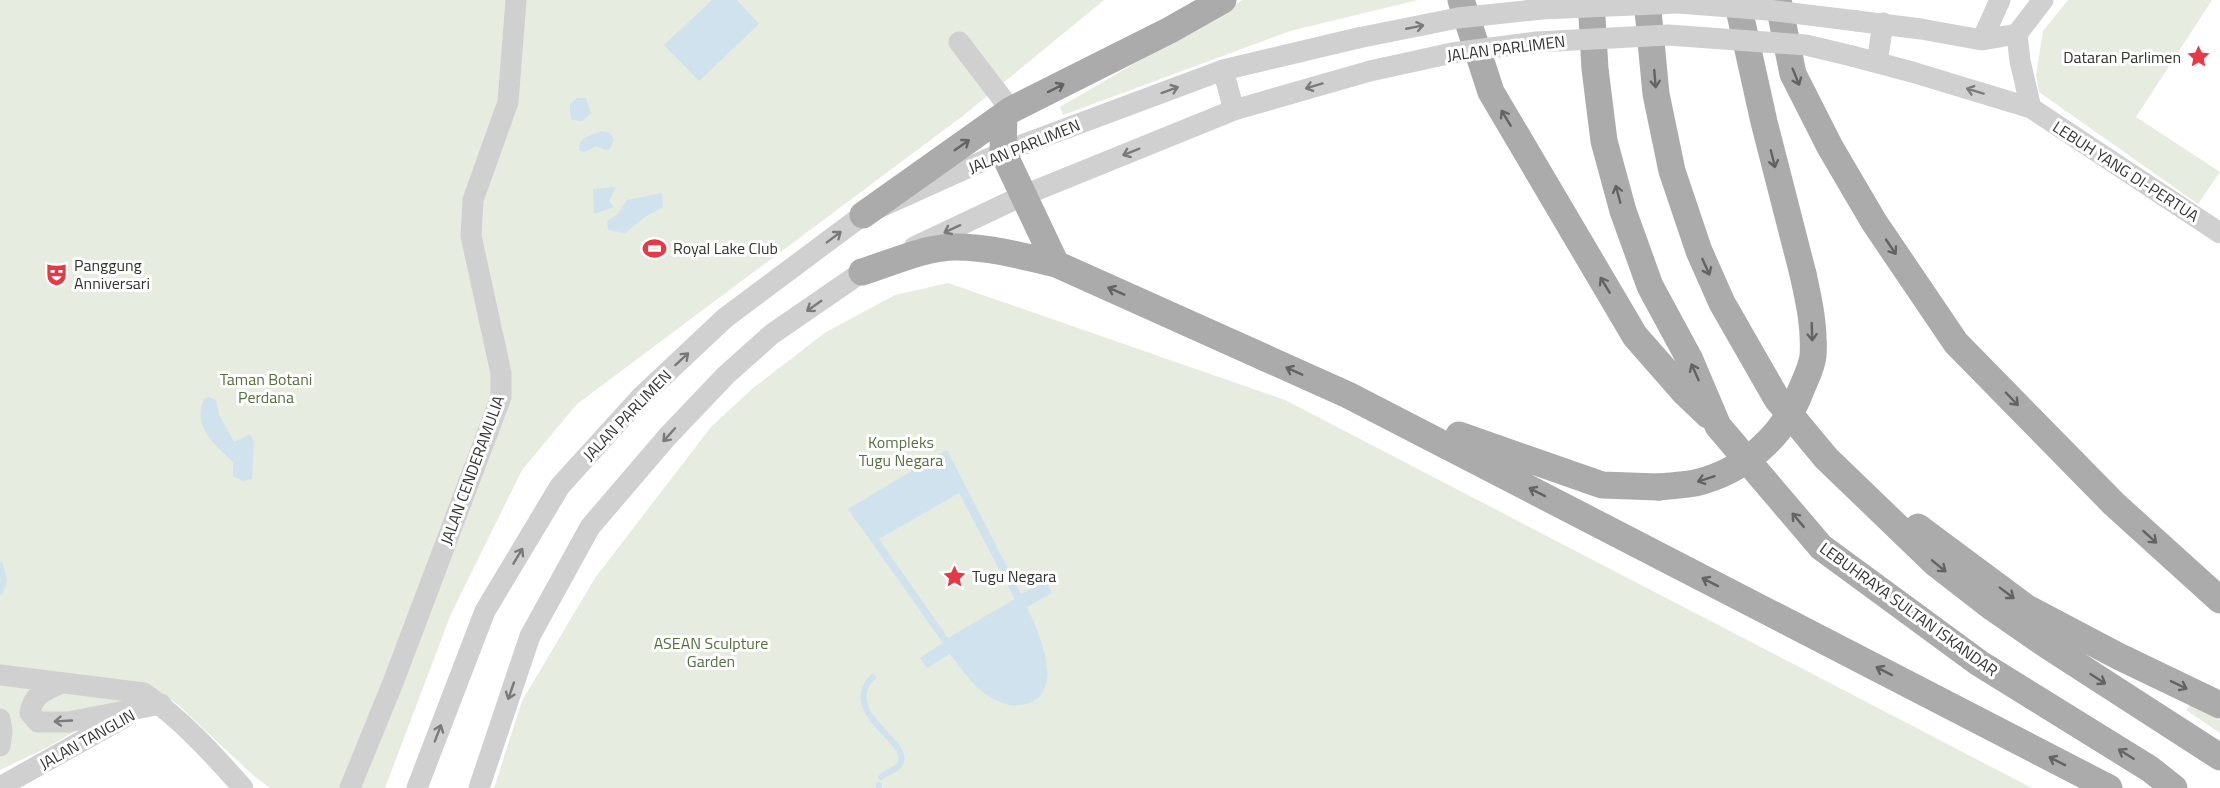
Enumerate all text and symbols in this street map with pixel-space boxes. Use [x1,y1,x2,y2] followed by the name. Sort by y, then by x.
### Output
[1405,21,1424,32] one-way arrow
[1446,29,1566,67] street label: JALAN PARLIMEN
[2186,44,2212,70] place icon: Dataran Parlimen
[2063,45,2181,69] place label: Dataran Parlimen
[1791,68,1802,86] one-way arrow
[1650,69,1661,89] one-way arrow
[1047,81,1065,93] one-way arrow
[1305,81,1324,92] one-way arrow
[1160,84,1179,95] one-way arrow
[1966,85,1985,96] one-way arrow
[1500,109,1511,127] one-way arrow
[964,113,1084,179] street label: JALAN PARLIMEN
[2048,115,2204,228] street label: LEBUH YANG DI-PERTUA
[954,139,970,151] one-way arrow
[1122,147,1140,158] one-way arrow
[1768,150,1780,169] one-way arrow
[1612,184,1624,203] one-way arrow
[943,224,961,236] one-way arrow
[825,231,841,243] one-way arrow
[642,235,668,261] sports icon: Royal Lake Club
[673,236,778,260] place label: Royal Lake Club
[1885,238,1898,255] one-way arrow
[74,253,150,295] place label: Panggung Anniversari
[1701,257,1712,275] one-way arrow
[43,261,69,287] theatre icon: Panggung Anniversari
[1599,277,1611,294] one-way arrow
[1108,285,1126,296] one-way arrow
[806,300,823,312] one-way arrow
[1806,322,1817,341] one-way arrow
[674,351,689,366] one-way arrow
[577,364,677,466] street label: JALAN PARLIMEN
[1689,364,1700,382] one-way arrow
[1286,365,1304,376] one-way arrow
[220,367,312,409] park label: Taman Botani Perdana
[434,392,510,548] street label: JALAN CENDERAMULIA
[2004,392,2019,407] one-way arrow
[662,427,676,442] one-way arrow
[859,430,943,472] park label: Kompleks Tugu Negara
[1697,474,1716,485] one-way arrow
[1529,486,1547,497] one-way arrow
[1791,512,1804,528] one-way arrow
[2142,530,2157,544] one-way arrow
[1815,536,2003,682] street label: LEBUHRAYA SULTAN ISKANDAR
[513,548,525,565] one-way arrow
[1931,560,1947,573] one-way arrow
[941,563,967,589] place icon: Tugu Negara
[972,564,1056,588] place label: Tugu Negara
[1702,575,1720,587] one-way arrow
[1999,587,2015,600] one-way arrow
[654,631,768,673] park label: ASEAN Sculpture Garden
[1875,665,1893,677] one-way arrow
[2090,672,2107,685] one-way arrow
[2169,680,2187,692] one-way arrow
[505,681,516,700] one-way arrow
[35,703,139,775] street label: JALAN TANGLIN
[54,716,74,727] one-way arrow
[434,725,445,743] one-way arrow
[2118,748,2135,760] one-way arrow
[2048,755,2066,766] one-way arrow

